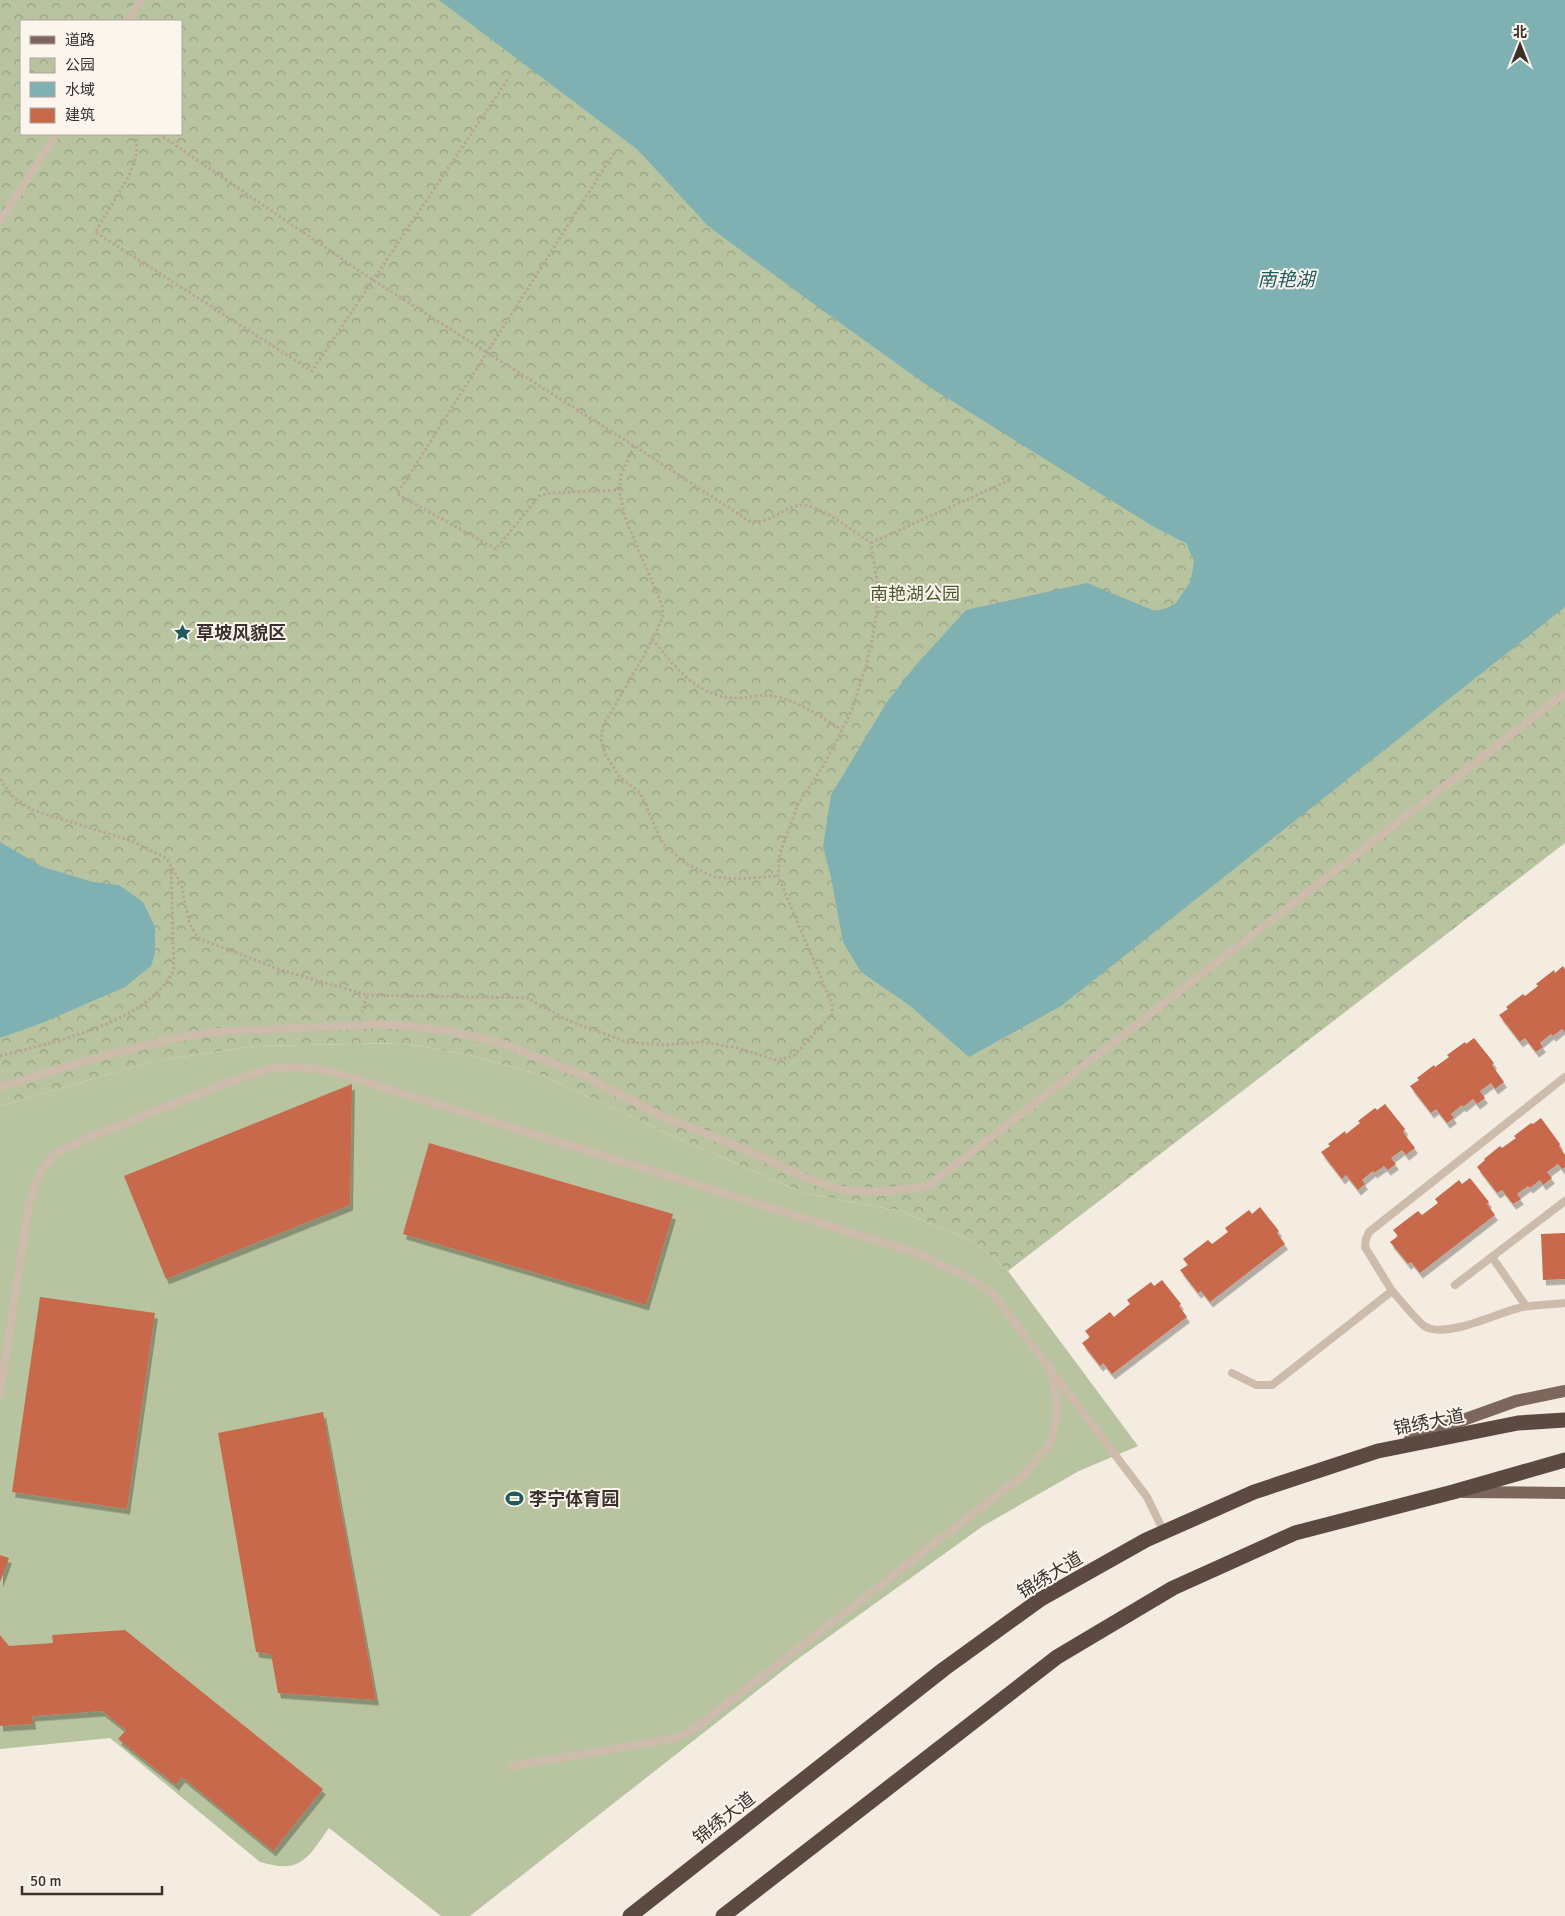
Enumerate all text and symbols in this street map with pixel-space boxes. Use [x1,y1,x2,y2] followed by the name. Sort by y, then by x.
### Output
[20,20,182,135] legend
[1495,20,1545,70] north arrow
[1513,24,1527,41] text: 北
[65,31,95,49] text: 道路
[65,56,95,74] text: 公园
[65,81,95,99] text: 水域
[65,106,95,124] text: 建筑
[1257,268,1317,292] water label: 南艳湖
[870,583,960,605] park label: 南艳湖公园
[196,622,286,644] place label: 草坡风貌区
[172,623,192,643] place icon: 草坡风貌区
[1392,1404,1466,1440] street label: 锦绣大道
[529,1488,619,1510] place label: 李宁体育园
[505,1489,525,1509] sports icon: 李宁体育园
[1013,1547,1087,1603] street label: 锦绣大道
[689,1787,759,1849] street label: 锦绣大道
[22,1864,162,1896] scale bar
[30,1872,61,1890] text: 50 m

